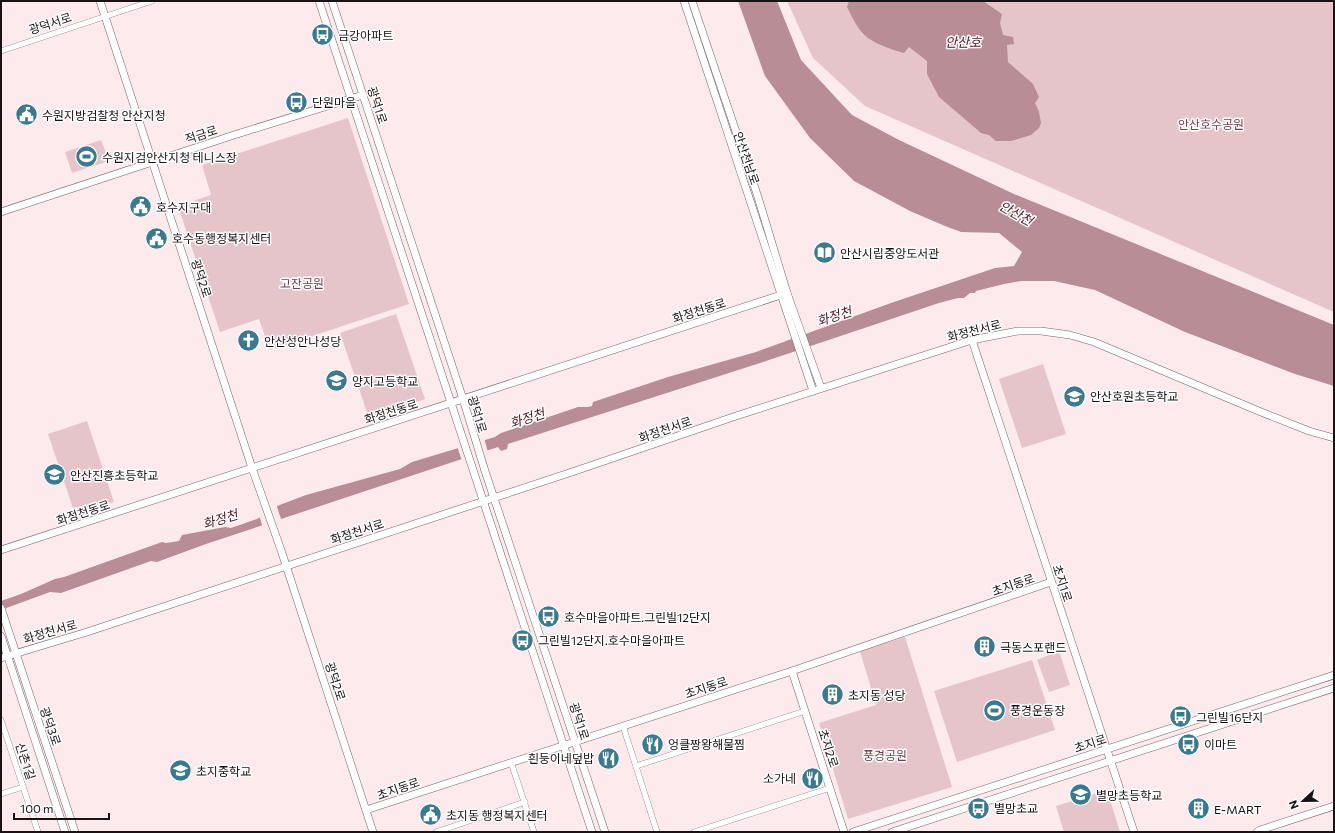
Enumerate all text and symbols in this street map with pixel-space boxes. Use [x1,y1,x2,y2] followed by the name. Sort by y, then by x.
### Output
[27,10,73,36] street label: 광덕서로
[309,22,335,48] bus stop icon: 금강아파트
[338,28,393,42] place label: 금강아파트
[945,34,982,50] water label: 안산호
[365,85,391,125] street label: 광덕1로
[284,89,310,115] bus stop icon: 단원마을
[312,95,356,109] place label: 단원마을
[13,102,39,128] public building icon: 수원지방검찰청 안산지청
[42,108,166,122] place label: 수원지방검찰청 안산지청
[1178,117,1244,131] park label: 안산호수공원
[183,122,219,146] street label: 적금로
[731,130,763,186] street label: 안산천남로
[74,144,100,170] sports icon: 수원지검안산지청 테니스장
[102,150,237,164] place label: 수원지검안산지청 테니스장
[128,194,154,220] public building icon: 호수지구대
[996,197,1036,229] water label: 안산천
[156,200,211,214] place label: 호수지구대
[143,225,169,251] public building icon: 호수동행정복지센터
[172,231,271,245] place label: 호수동행정복지센터
[811,240,837,266] library icon: 안산시립중앙도서관
[840,246,939,260] place label: 안산시립중앙도서관
[189,257,215,299] street label: 광덕2로
[280,276,324,290] park label: 고잔공원
[671,295,727,325] street label: 화정천동로
[814,303,855,329] water label: 화정천
[946,317,1002,343] street label: 화정천서로
[235,328,261,354] church icon: 안산성안나성당
[264,334,341,348] place label: 안산성안나성당
[323,368,349,394] school or university icon: 양지고등학교
[352,374,418,388] place label: 양지고등학교
[1062,383,1088,409] school or university icon: 안산호원초등학교
[1090,389,1178,403] place label: 안산호원초등학교
[466,394,490,434] street label: 광덕1로
[363,396,419,426] street label: 화정천동로
[507,405,548,431] water label: 화정천
[637,413,693,445] street label: 화정천서로
[41,462,67,488] school or university icon: 안산진흥초등학교
[70,468,158,482] place label: 안산진흥초등학교
[55,497,111,527] street label: 화정천동로
[200,506,240,532] water label: 화정천
[329,516,385,546] street label: 화정천서로
[1050,563,1076,603] street label: 초지1로
[990,570,1036,598] street label: 초지동로
[536,604,562,630] bus stop icon: 호수마을아파트.그린빌12단지
[564,610,711,624] place label: 호수마을아파트.그린빌12단지
[22,617,78,645] street label: 화정천서로
[510,627,536,653] bus stop icon: 그린빌12단지.호수마을아파트
[538,633,685,647] place label: 그린빌12단지.호수마을아파트
[972,634,998,660] building icon: 극동스포랜드
[1000,640,1066,654] place label: 극동스포랜드
[323,660,349,702] street label: 광덕2로
[683,674,729,700] street label: 초지동로
[820,682,846,708] building icon: 초지동 성당
[848,688,906,702] place label: 초지동 성당
[981,697,1007,723] sports icon: 풍경운동장
[567,701,593,741] street label: 광덕1로
[1010,703,1065,717] place label: 풍경운동장
[1167,704,1193,730] bus stop icon: 그린빌16단지
[38,705,64,747] street label: 광덕3로
[1196,710,1264,724] place label: 그린빌16단지
[816,727,842,769] street label: 초지2로
[640,731,666,757] restaurant icon: 엉클짱왕해물찜
[1072,731,1108,755] street label: 초지로
[1176,731,1202,757] bus stop icon: 이마트
[668,737,745,751] place label: 엉클짱왕해물찜
[1204,737,1237,751] place label: 이마트
[13,741,39,781] street label: 신촌1길
[596,745,622,771] restaurant icon: 흰둥이네덮밥
[863,748,907,762] park label: 풍경공원
[528,751,594,765] place label: 흰둥이네덮밥
[167,758,193,784] school or university icon: 초지중학교
[196,764,251,778] place label: 초지중학교
[799,765,825,791] restaurant icon: 소가네
[763,771,796,785] place label: 소가네
[375,774,421,802] street label: 초지동로
[1283,781,1323,821] north arrow
[1068,782,1094,808] school or university icon: 별망초등학교
[1096,788,1162,802] place label: 별망초등학교
[14,795,109,821] scale bar
[966,795,992,821] bus stop icon: 별망초교
[1186,796,1212,822] building icon: E-MART
[1286,799,1301,811] text: N
[20,801,54,815] text: 100 m
[994,801,1038,815] place label: 별망초교
[418,802,444,828] public building icon: 초지동 행정복지센터
[1214,802,1262,816] place label: E-MART
[446,808,548,822] place label: 초지동 행정복지센터

